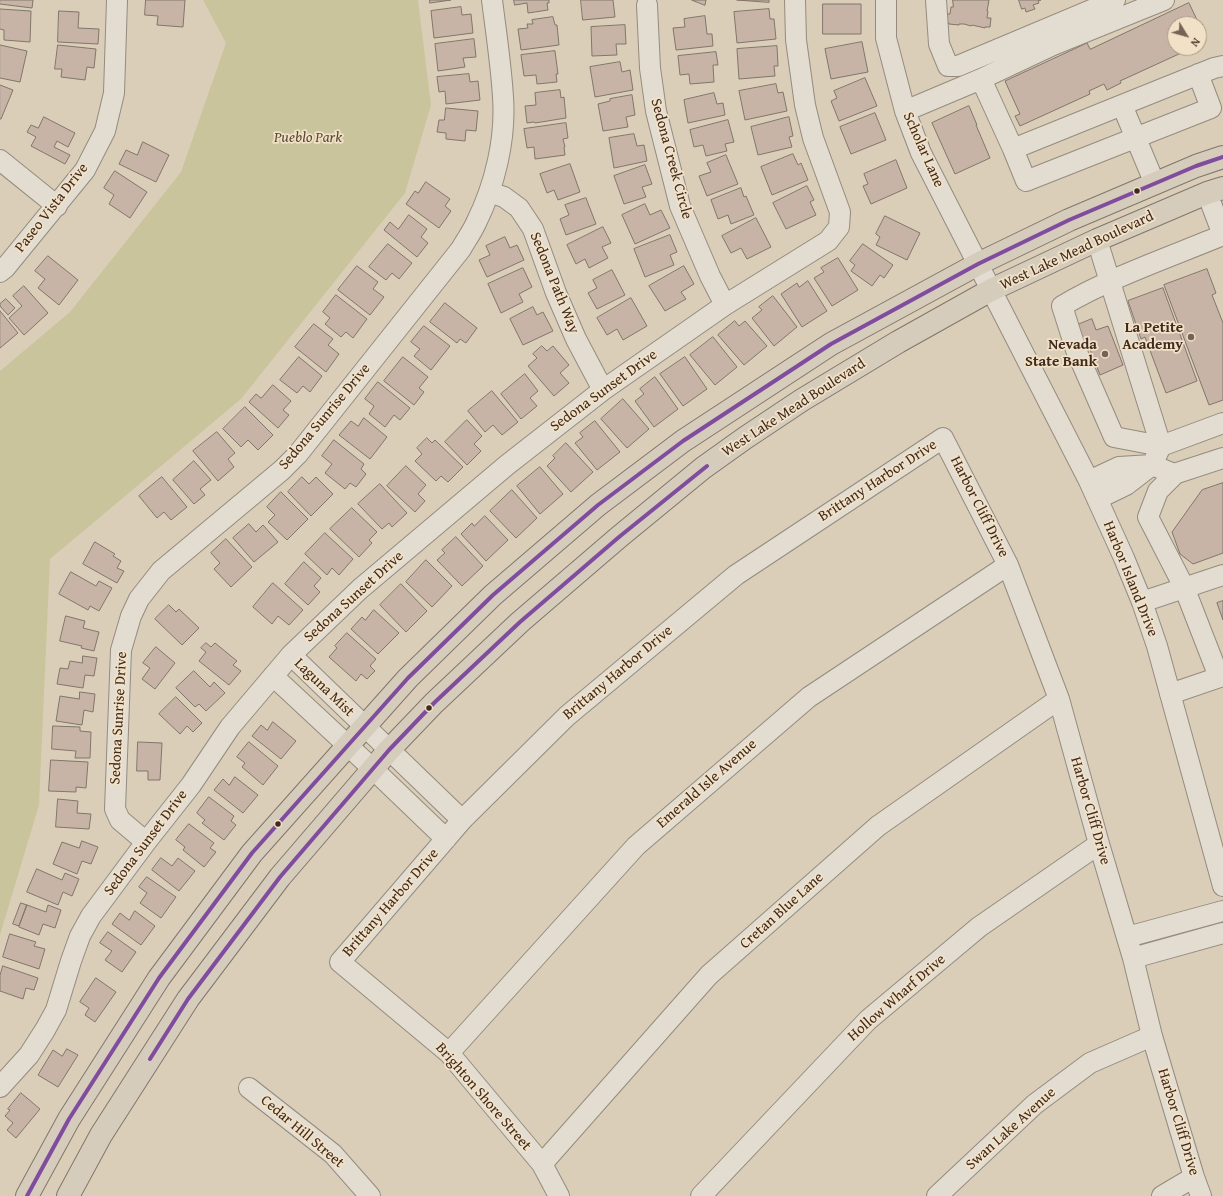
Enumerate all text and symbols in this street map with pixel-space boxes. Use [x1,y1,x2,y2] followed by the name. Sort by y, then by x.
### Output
[1167,16,1207,56] north arrow
[1187,35,1204,50] text: N
[646,97,696,221] street label: Sedona Creek Circle
[898,110,948,190] street label: Scholar Lane
[274,129,342,147] park label: Pueblo Park
[12,160,92,256] street label: Paseo Vista Drive
[1132,186,1142,196] unlabelled marker
[997,207,1157,295] street label: West Lake Mead Boulevard
[525,230,583,336] street label: Sedona Path Way
[1122,319,1183,354] place label: La Petite Academy
[1186,332,1196,342] marker: La Petite Academy
[1025,336,1097,371] place label: Nevada State Bank
[547,346,661,436] street label: Sedona Sunset Drive
[1100,349,1110,359] marker: Nevada State Bank
[719,355,869,461] street label: West Lake Mead Boulevard
[275,360,375,474] street label: Sedona Sunrise Drive
[815,436,941,526] street label: Brittany Harbor Drive
[946,453,1012,561] street label: Harbor Cliff Drive
[1099,518,1161,640] street label: Harbor Island Drive
[300,548,408,646] street label: Sedona Sunset Drive
[560,622,676,724] street label: Brittany Harbor Drive
[107,651,131,785] street label: Sedona Sunrise Drive
[290,655,358,721] street label: Laguna Mist
[424,703,434,713] unlabelled marker
[653,736,761,832] street label: Emerald Isle Avenue
[1066,755,1114,867] street label: Harbor Cliff Drive
[100,786,192,900] street label: Sedona Sunset Drive
[273,819,283,829] unlabelled marker
[339,845,443,961] street label: Brittany Harbor Drive
[736,869,828,953] street label: Cretan Blue Lane
[844,951,950,1045] street label: Hollow Wharf Drive
[431,1039,535,1155] street label: Brighton Shore Street
[1153,1066,1203,1178] street label: Harbor Cliff Drive
[962,1084,1060,1174] street label: Swan Lake Avenue
[257,1092,347,1172] street label: Cedar Hill Street

